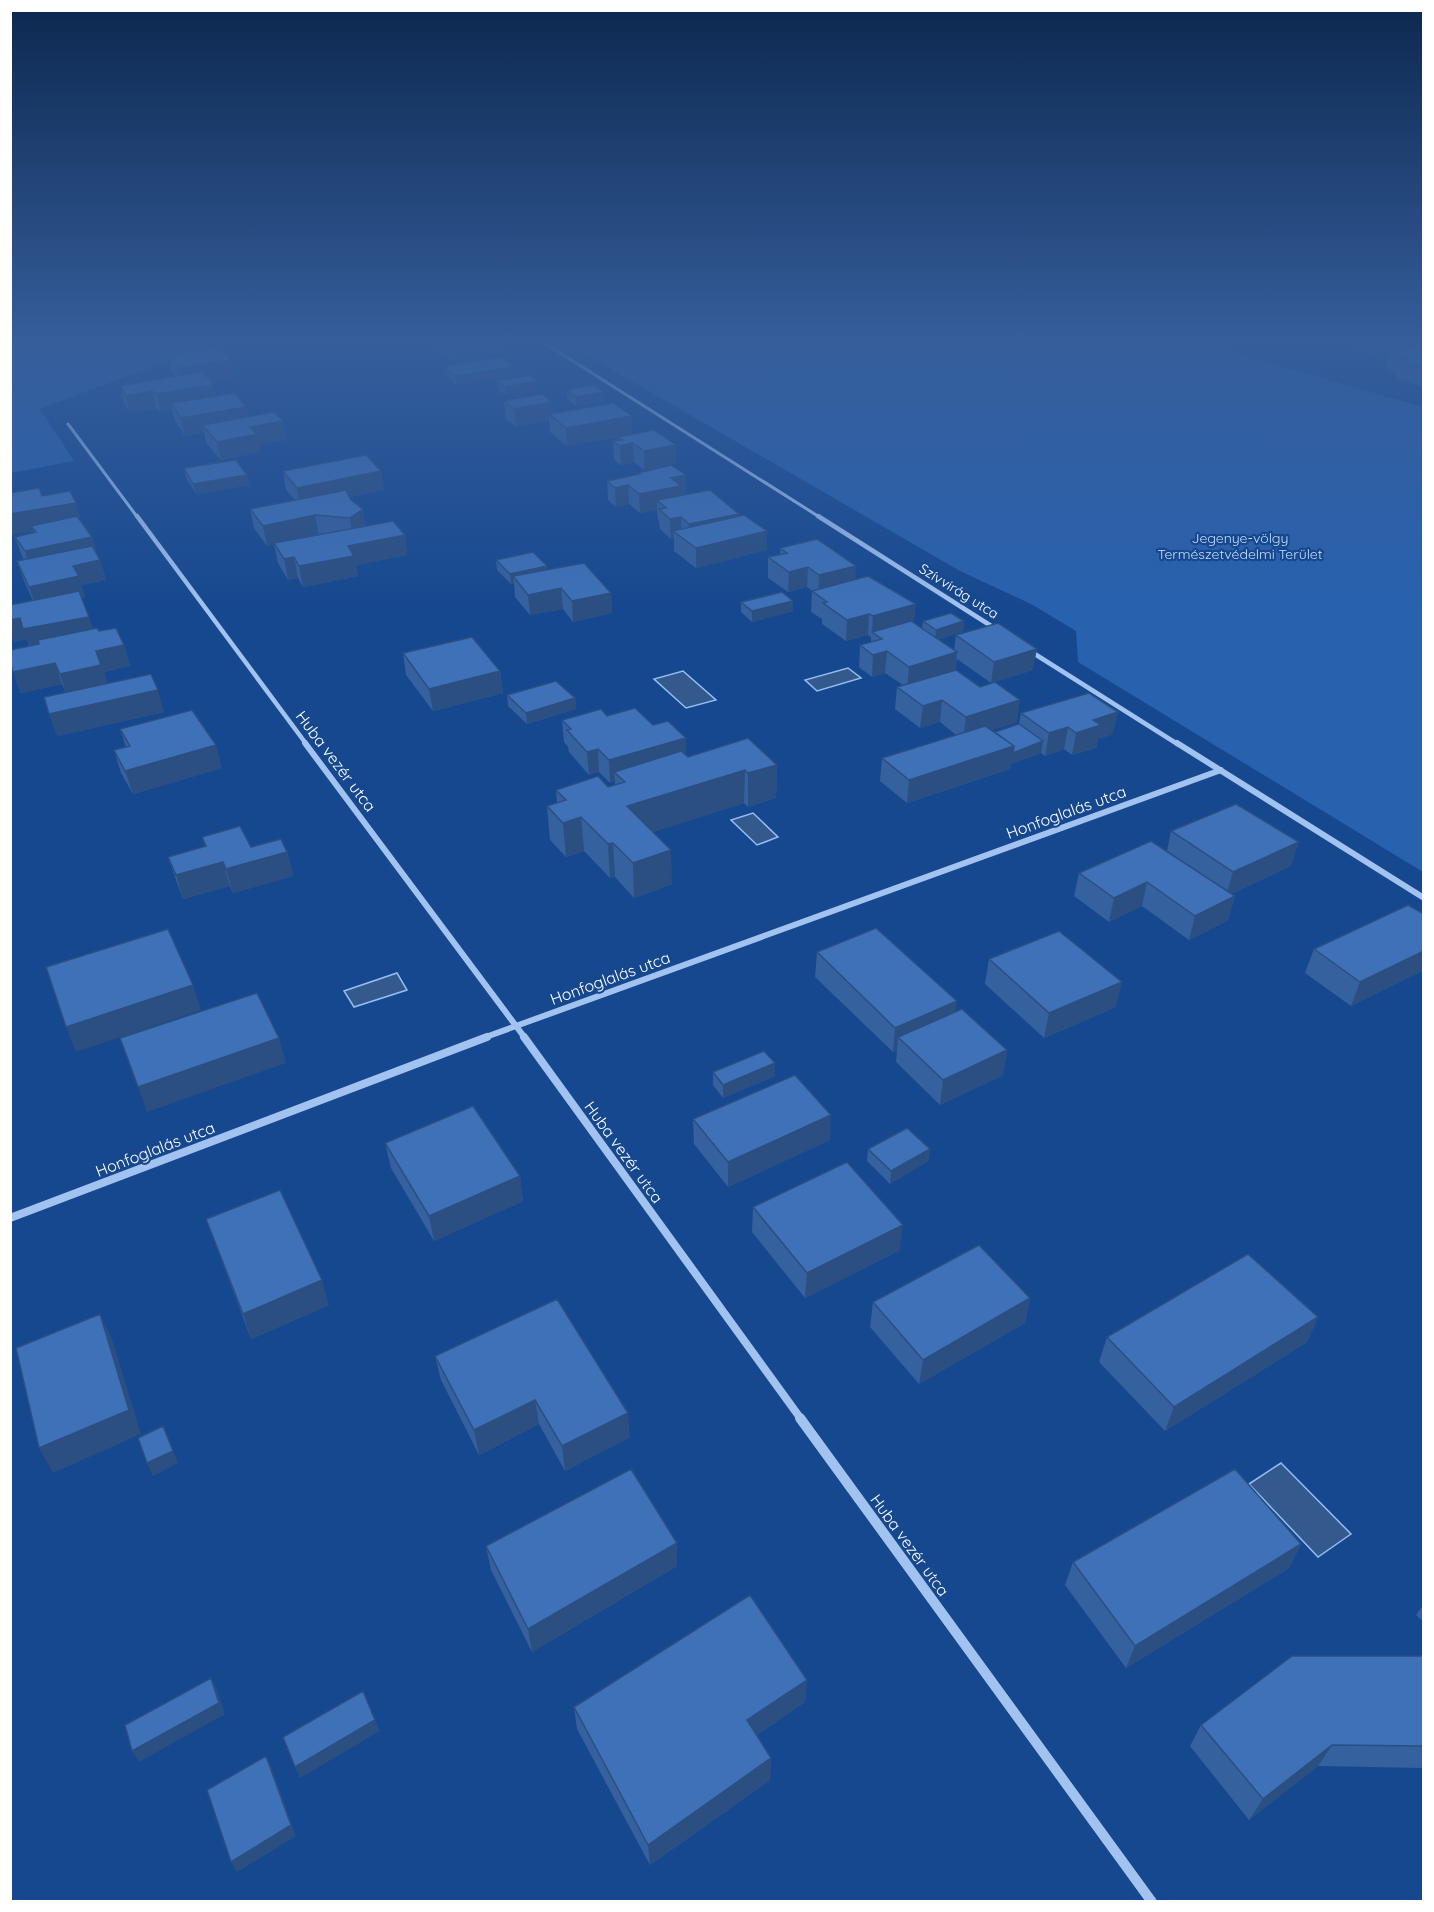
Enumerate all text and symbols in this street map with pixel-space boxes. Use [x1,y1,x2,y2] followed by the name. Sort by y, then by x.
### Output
[1158,529,1323,563] park label: Jegenye-völgy Természetvédelmi Terület
[916,559,1002,623] street label: Szívvirág utca
[292,707,380,815] street label: Huba vezér utca
[1003,781,1129,843] street label: Honfoglalás utca
[547,947,673,1009] street label: Honfoglalás utca
[580,1097,668,1207] street label: Huba vezér utca
[92,1117,218,1181] street label: Honfoglalás utca
[866,1490,954,1600] street label: Huba vezér utca

